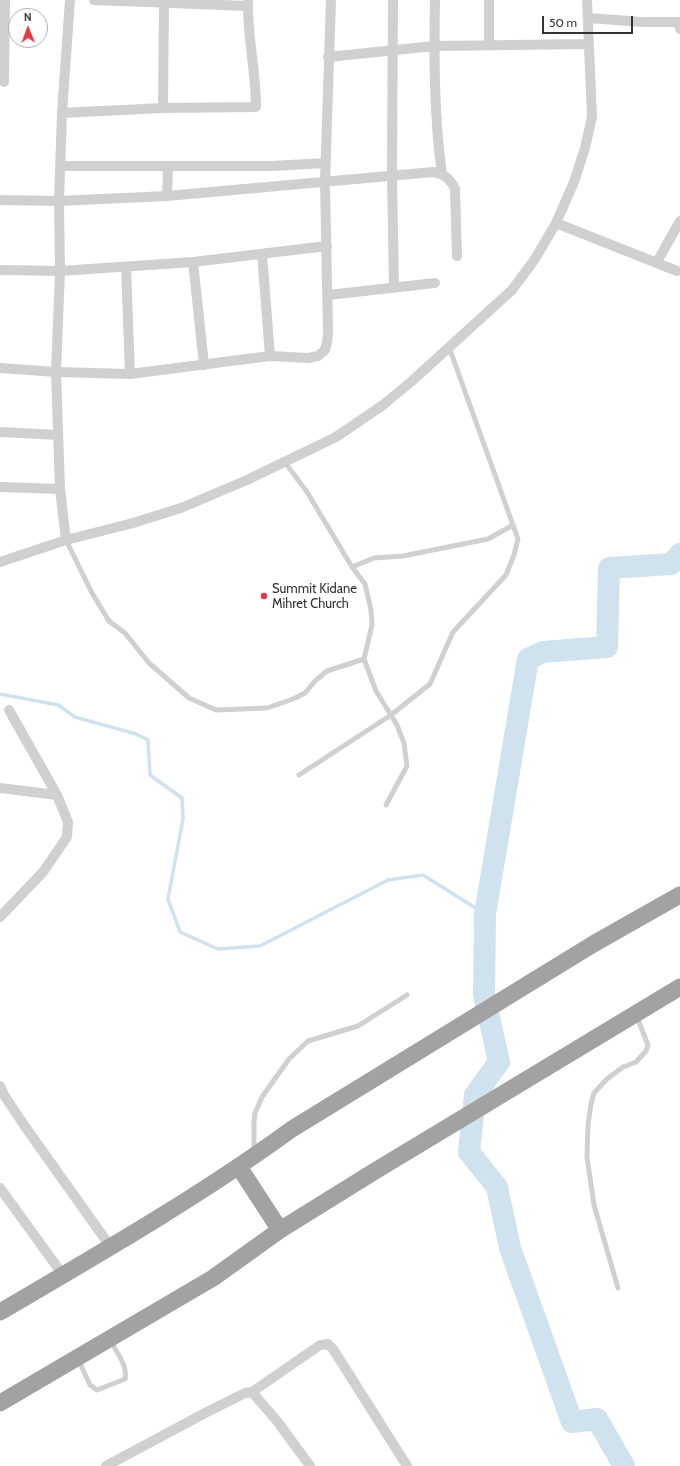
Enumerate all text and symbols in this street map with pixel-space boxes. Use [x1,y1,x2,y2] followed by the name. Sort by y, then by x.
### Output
[8,8,48,48] north arrow
[544,8,635,34] scale bar
[24,10,32,24] text: N
[549,15,577,30] text: 50 m
[272,581,357,612] place label: Summit Kidane Mihret Church
[259,591,269,601] marker: Summit Kidane Mihret Church

